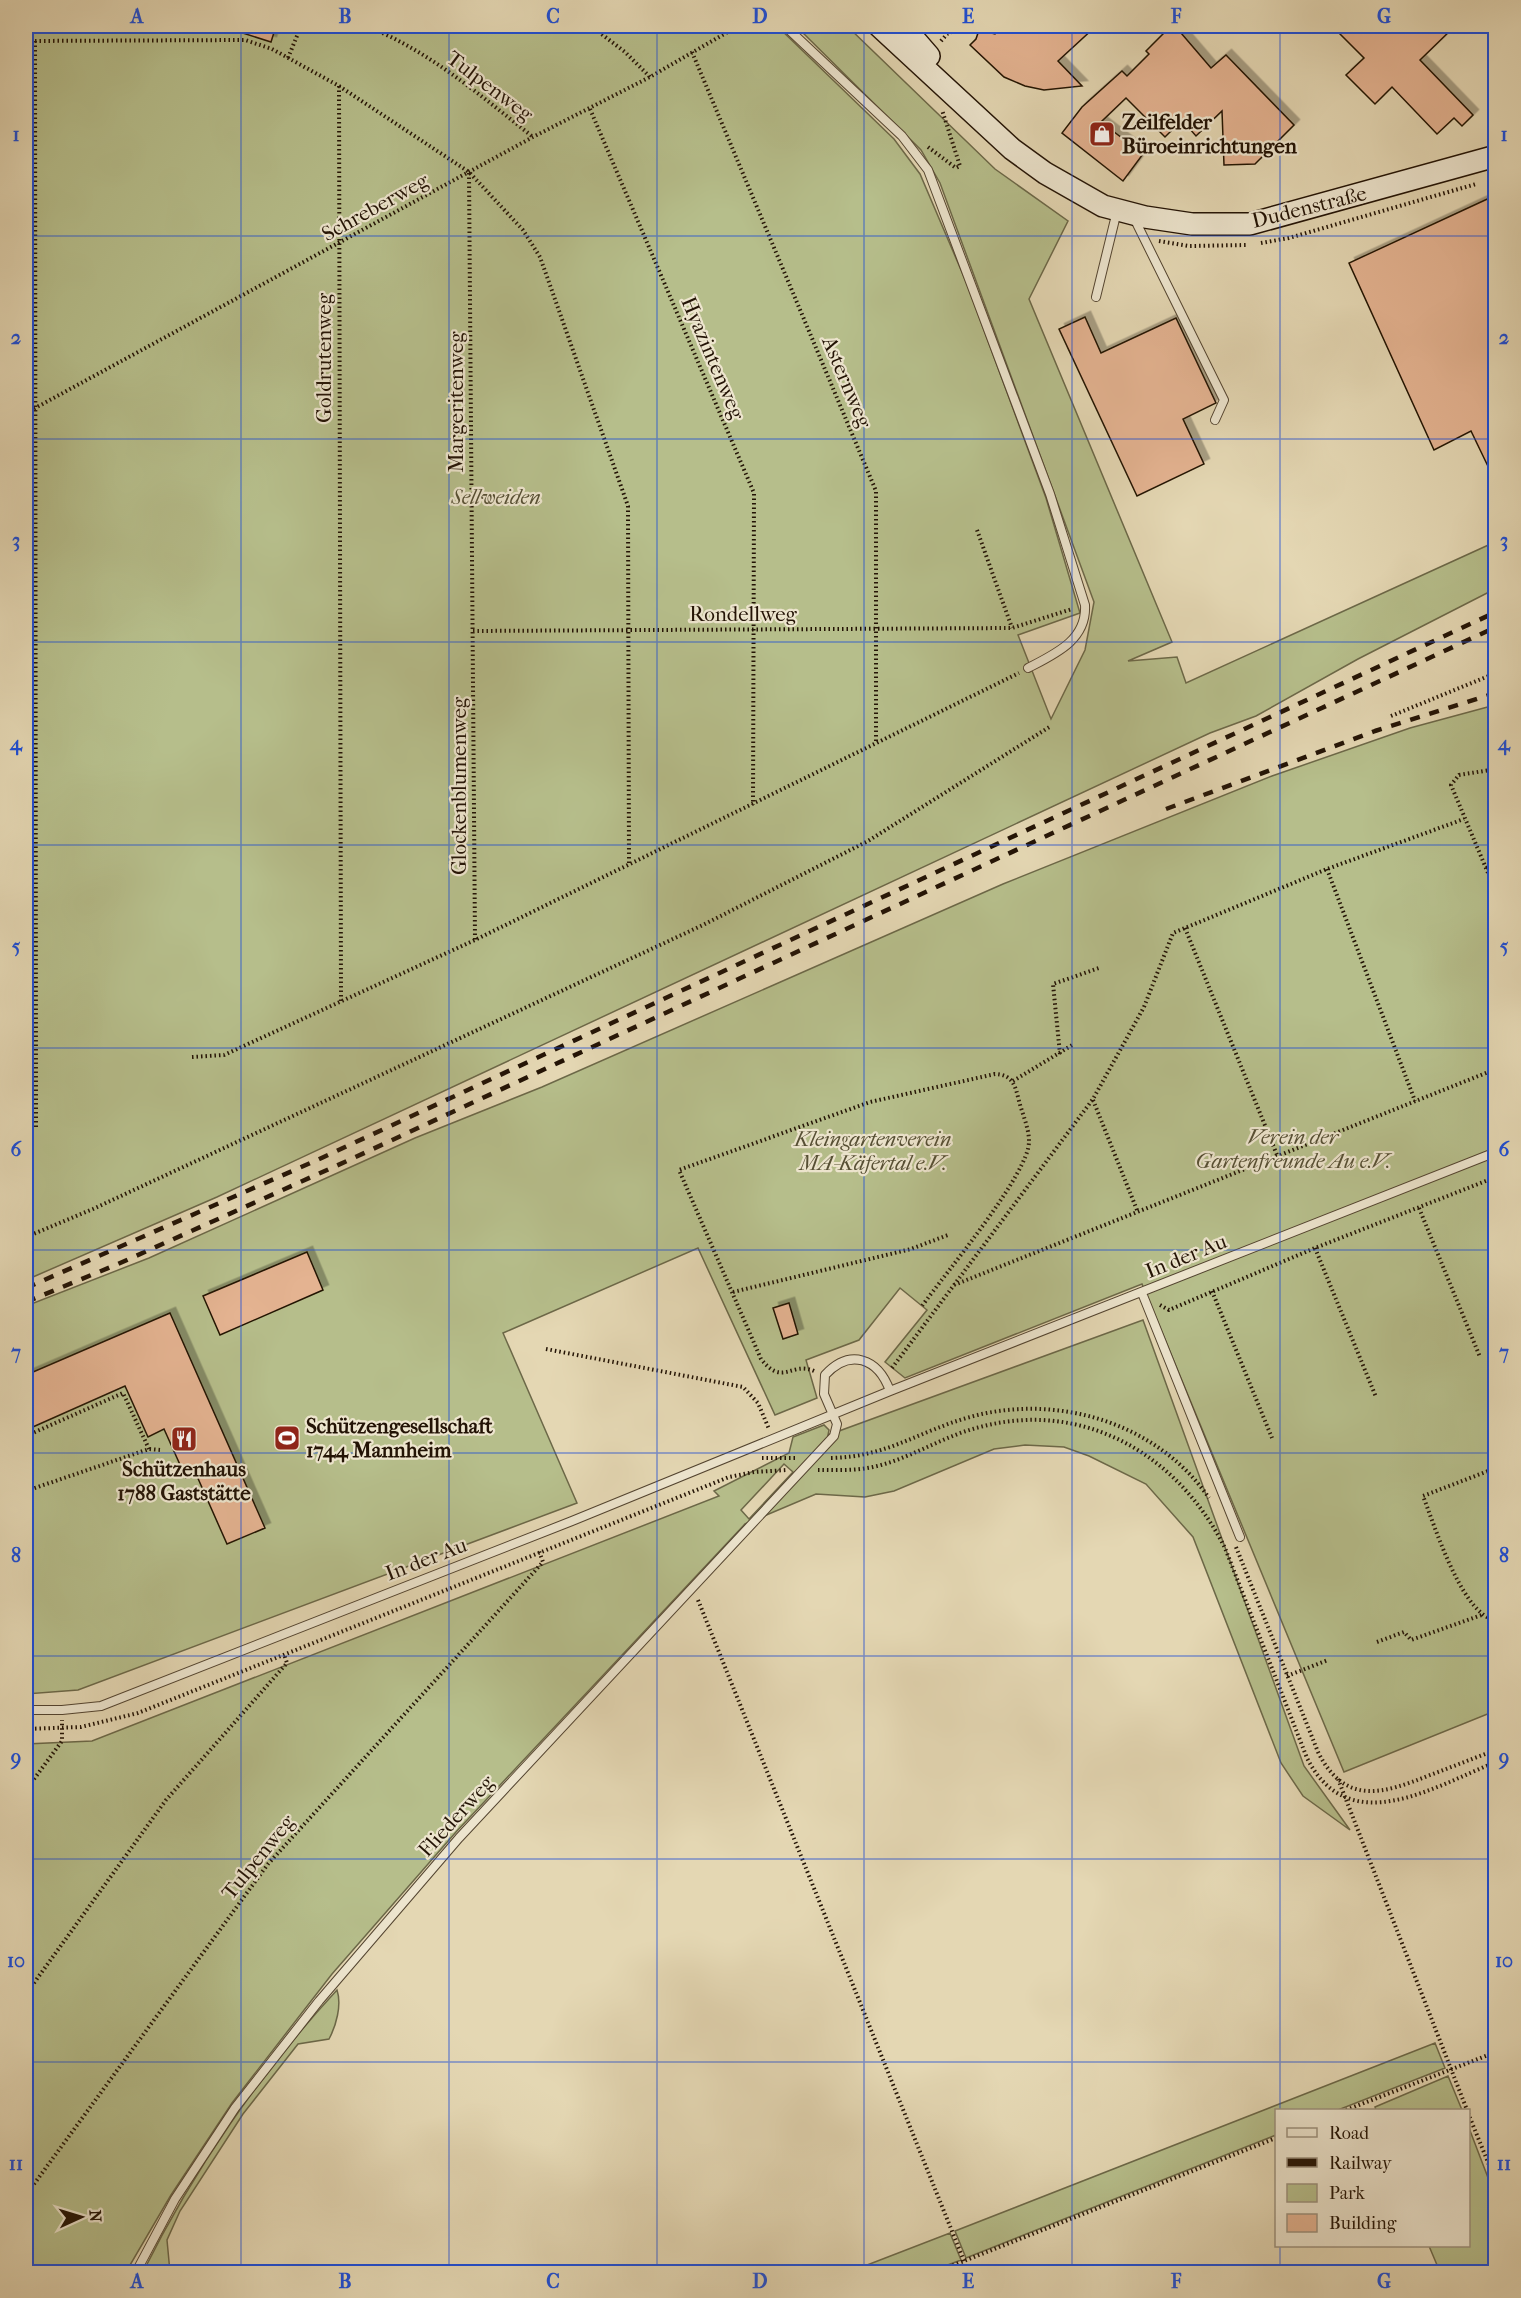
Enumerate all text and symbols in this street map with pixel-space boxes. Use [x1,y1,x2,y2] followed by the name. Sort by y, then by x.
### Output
[129,5,145,28] text: A
[338,5,352,28] text: B
[546,5,560,28] text: C
[752,5,768,28] text: D
[962,5,974,28] text: E
[1170,5,1182,28] text: F
[1377,5,1391,28] text: G
[442,46,538,127] street label: Tulpenweg
[1122,110,1298,158] place label: Zeilfelder Büroeinrichtungen
[1087,119,1117,149] shop icon: Zeilfelder Büroeinrichtungen
[12,123,20,146] text: 1
[1500,123,1508,146] text: 1
[317,167,433,246] street label: Schreberweg
[1249,181,1369,233] street label: Dudenstraße
[312,292,336,423] street label: Goldrutenweg
[676,293,750,424] street label: Hyazintenweg
[11,326,21,349] text: 2
[1499,326,1509,349] text: 2
[444,331,468,472] street label: Margeritenweg
[817,332,877,432] street label: Asternweg
[450,485,541,509] park label: Sellweiden
[12,529,20,552] text: 3
[1500,529,1508,552] text: 3
[689,602,798,626] street label: Rondellweg
[447,696,471,875] street label: Glockenblumenweg
[9,732,23,756] text: 4
[1497,732,1511,756] text: 4
[12,935,21,958] text: 5
[1500,935,1509,958] text: 5
[1196,1125,1393,1173] park label: Verein der Gartenfreunde Au e.V.
[792,1127,952,1175] park label: Kleingartenverein MA-Käfertal e.V.
[11,1138,23,1161] text: 6
[1499,1138,1511,1161] text: 6
[1142,1229,1230,1283] street label: In der Au
[10,1341,21,1364] text: 7
[1498,1341,1509,1364] text: 7
[306,1414,493,1463] place label: Schützengesellschaft 1744 Mannheim
[272,1423,302,1453] sports icon: Schützengesellschaft 1744 Mannheim
[169,1424,199,1454] restaurant icon: Schützenhaus 1788 Gaststätte
[117,1457,251,1505] place label: Schützenhaus 1788 Gaststätte
[382,1532,470,1586] street label: In der Au
[11,1544,21,1567] text: 8
[1499,1544,1509,1567] text: 8
[10,1747,21,1770] text: 9
[1498,1747,1509,1770] text: 9
[413,1770,499,1862] street label: Fliederweg
[217,1809,300,1904] street label: Tulpenweg
[7,1949,25,1972] text: 10
[1495,1949,1513,1972] text: 10
[1275,2109,1470,2247] legend
[1329,2123,1369,2144] text: Road
[9,2152,23,2175] text: 11
[1497,2152,1511,2175] text: 11
[1329,2153,1393,2174] text: Railway
[1329,2183,1366,2204] text: Park
[51,2187,111,2247] north arrow
[86,2209,105,2224] text: N
[1329,2213,1397,2234] text: Building
[129,2270,145,2293] text: A
[338,2270,352,2293] text: B
[546,2270,560,2293] text: C
[752,2270,768,2293] text: D
[962,2270,974,2293] text: E
[1170,2270,1182,2293] text: F
[1377,2270,1391,2293] text: G

